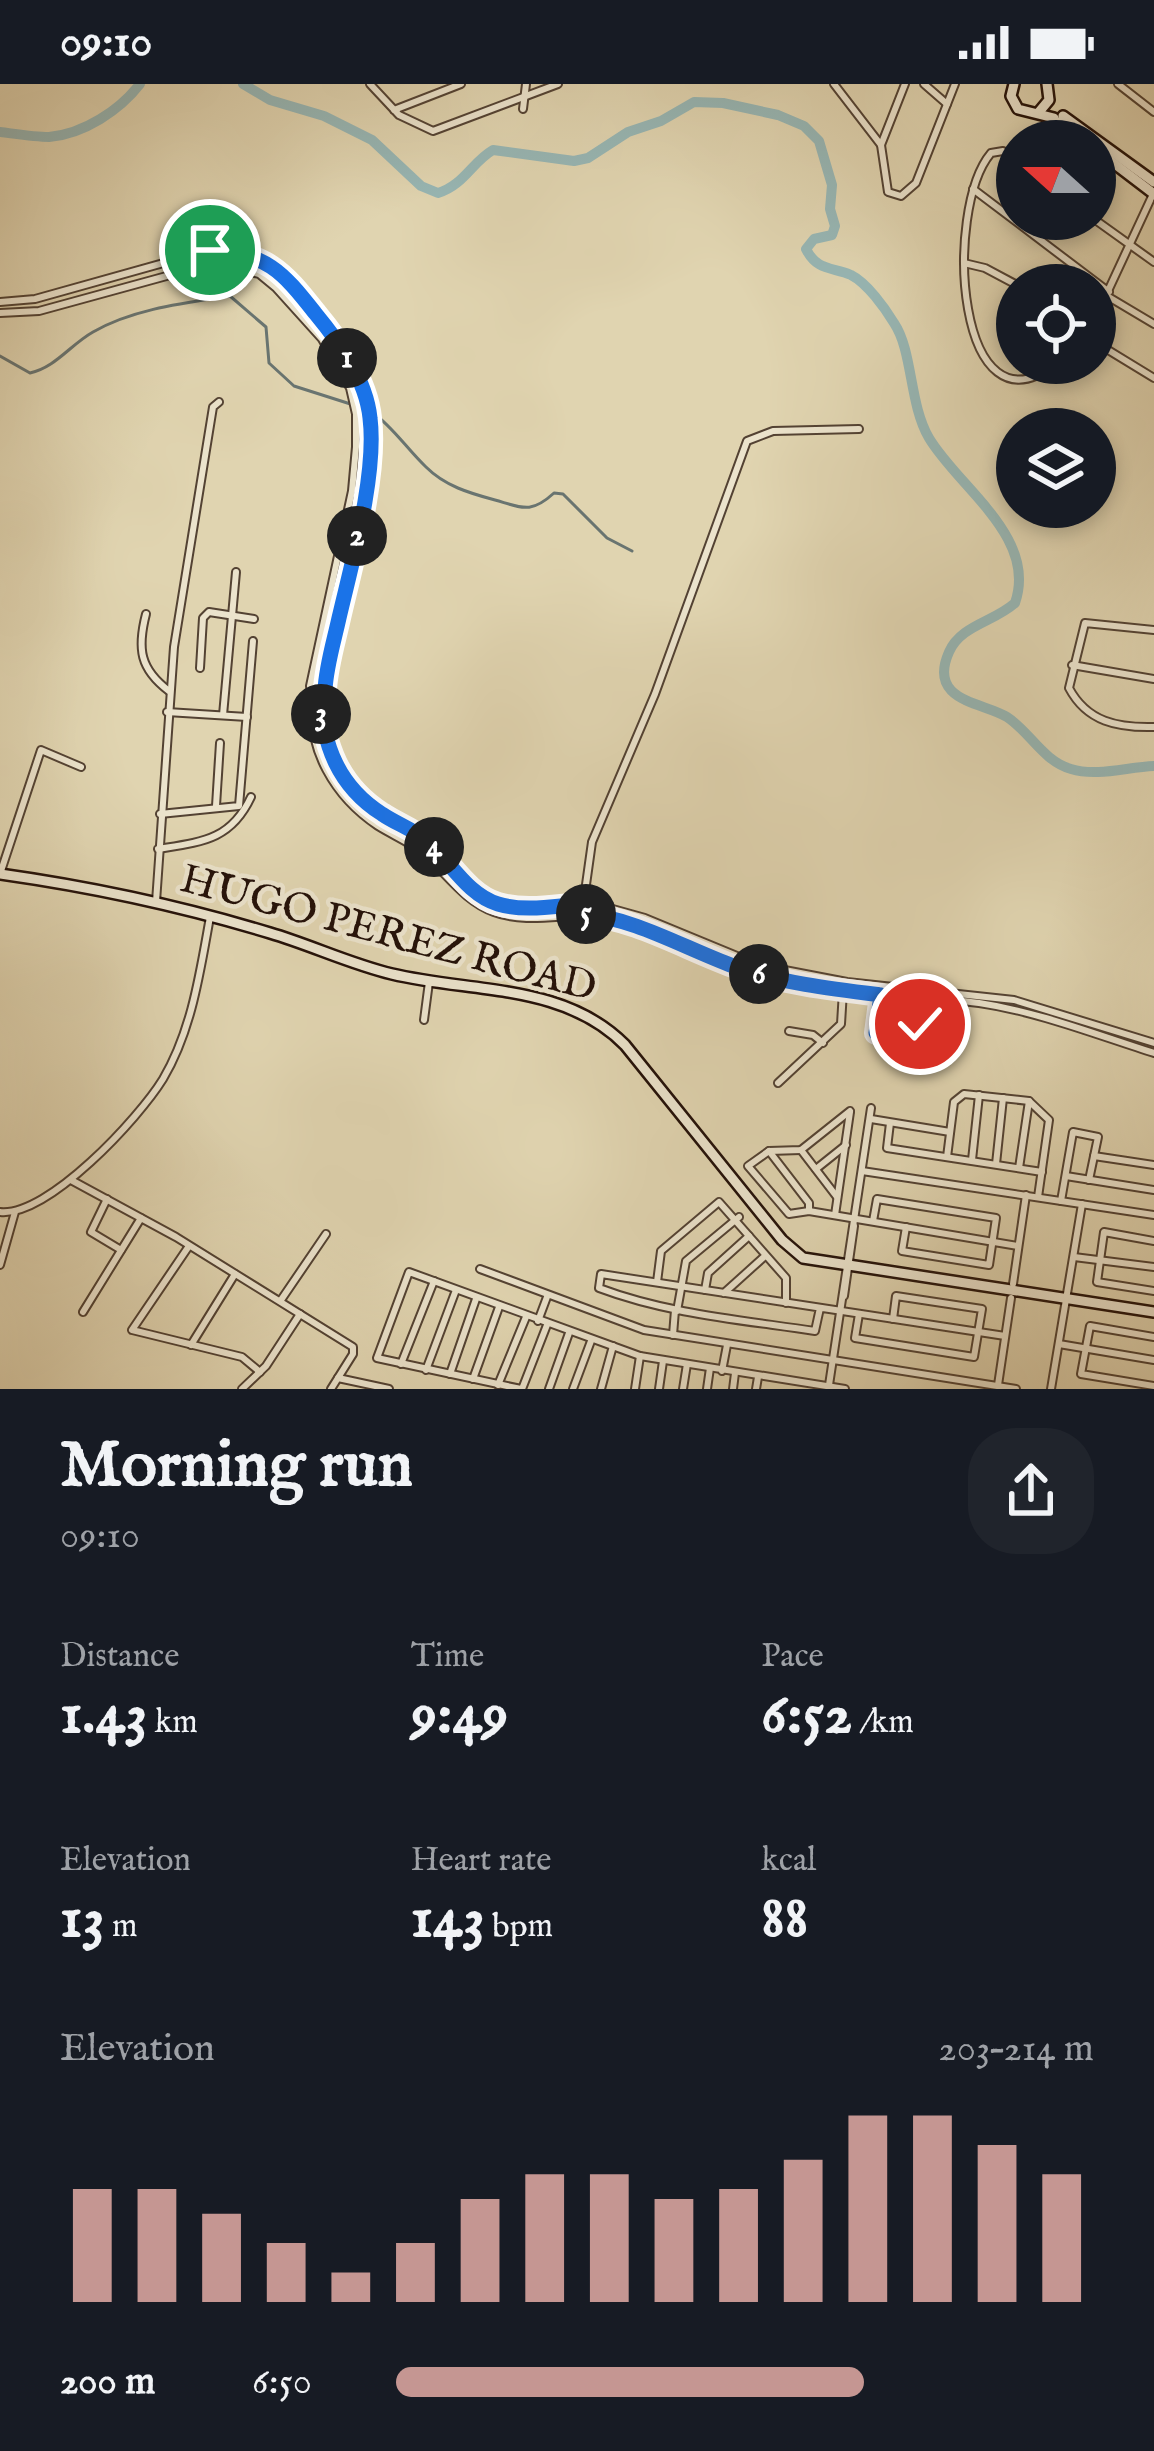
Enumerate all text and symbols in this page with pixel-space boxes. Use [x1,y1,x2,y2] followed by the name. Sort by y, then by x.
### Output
[60,14,152,71] text: 09:10
[996,120,1116,240] north arrow
[996,120,1116,528] map controls
[159,199,261,301] pin
[177,217,243,283] icon: arrive
[996,264,1116,384] button: locate
[317,328,377,388] pin: 1
[341,337,353,379] text: 1
[996,408,1116,528] button: layers
[327,506,387,566] pin: 2
[349,515,365,557] text: 2
[291,684,351,744] pin: 3
[315,693,327,735] text: 3
[404,817,464,877] pin: 4
[426,826,442,868] text: 4
[174,853,602,1015] street label: HUGO PEREZ ROAD
[556,884,616,944] pin: 5
[580,893,592,935] text: 5
[729,944,789,1004] pin: 6
[752,953,766,995] text: 6
[869,973,971,1075] pin
[887,991,953,1057] icon: check
[60,1425,413,1509] text: Morning run
[968,1428,1094,1554] button: share
[60,1512,140,1561] text: 09:10
[60,1636,179,1678] text: Distance
[411,1636,484,1678] text: Time
[761,1636,824,1678] text: Pace
[60,1678,147,1754] text: 1.43
[411,1678,508,1754] text: 9:49
[761,1678,852,1754] text: 6:52
[147,1702,198,1744] text: km
[852,1702,914,1744] text: /km
[60,1840,191,1882] text: Elevation
[411,1840,551,1882] text: Heart rate
[761,1840,816,1882] text: kcal
[60,1882,105,1958] text: 13
[411,1882,485,1958] text: 143
[761,1882,808,1958] text: 88
[105,1906,137,1948] text: m
[485,1906,553,1948] text: bpm
[60,2025,215,2074] text: Elevation
[938,2025,1094,2074] text: 203–214 m
[60,2358,155,2407] text: 200 m
[252,2358,312,2407] text: 6:50

